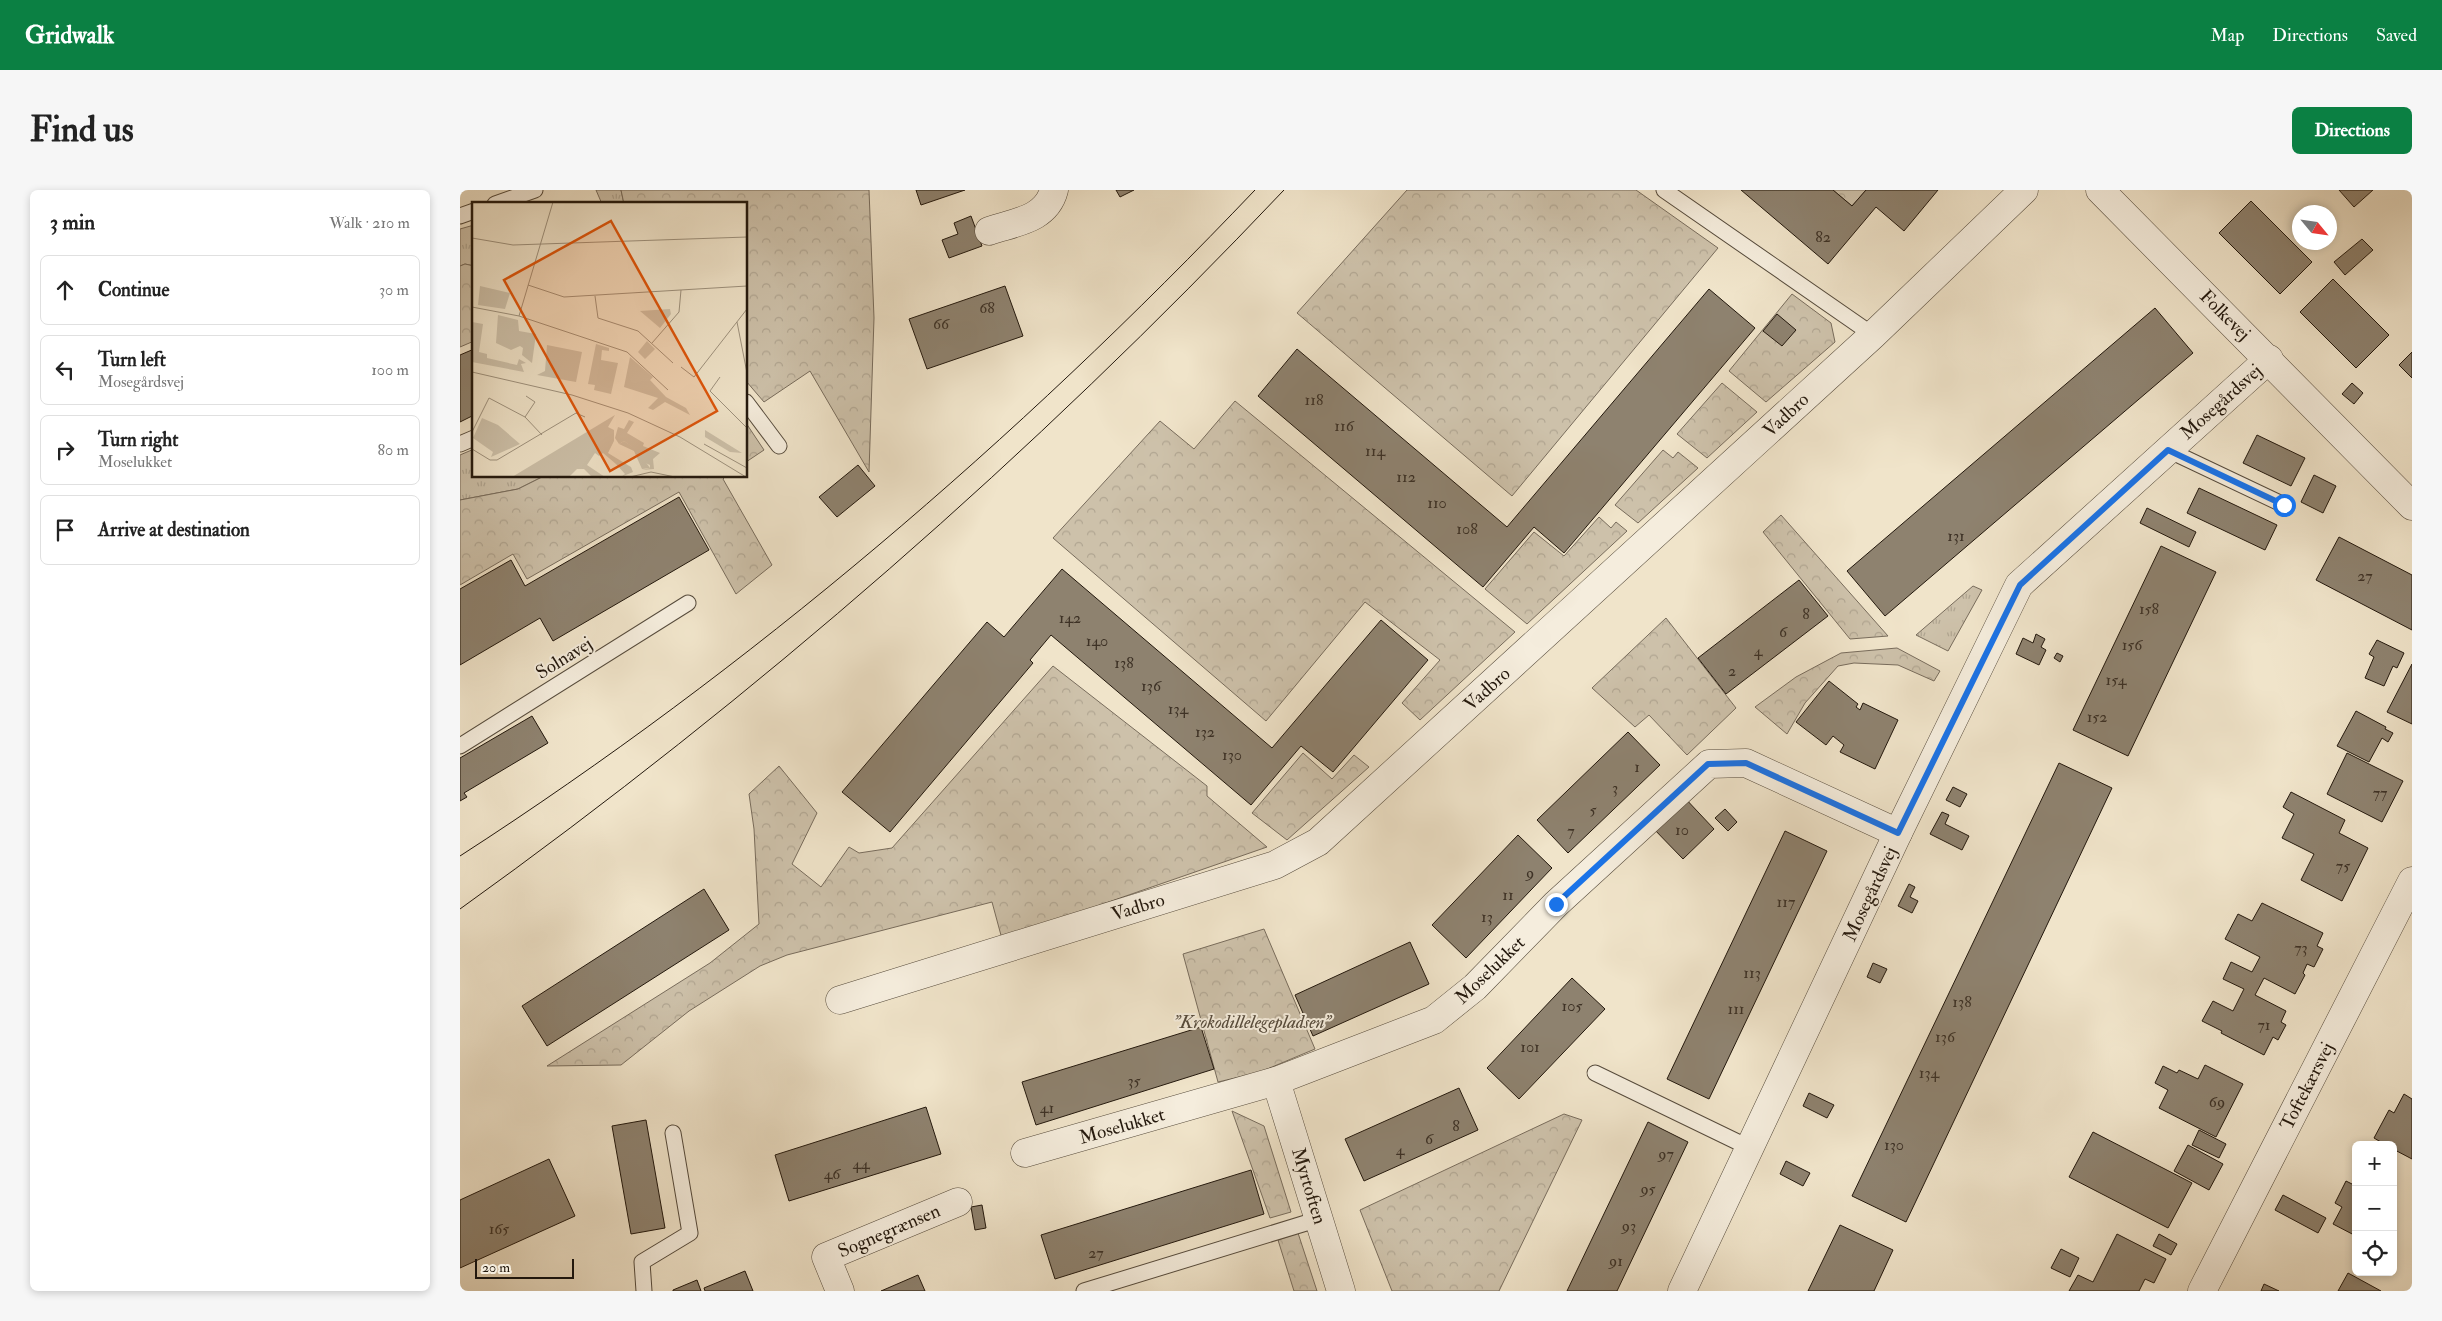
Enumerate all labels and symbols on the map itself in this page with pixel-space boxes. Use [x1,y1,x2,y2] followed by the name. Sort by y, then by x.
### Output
[472,202,748,478] inset map
[2292,205,2337,250] north arrow
[1815,227,1831,247] house number: 82
[2194,284,2256,346] street label: Folkevej
[979,298,995,318] house number: 68
[933,314,950,334] house number: 66
[2175,359,2267,445] street label: Mosegårdsvej
[1758,388,1814,442] street label: Vadbro
[1305,390,1324,410] house number: 118
[1334,416,1355,436] house number: 116
[1365,441,1386,461] house number: 114
[1396,467,1416,487] house number: 112
[1427,493,1447,513] house number: 110
[2273,494,2296,517] route start
[1456,519,1478,539] house number: 108
[1947,526,1965,546] house number: 131
[2357,566,2373,586] house number: 27
[2139,599,2160,619] house number: 158
[1802,604,1810,624] house number: 8
[1059,608,1081,628] house number: 142
[1779,622,1788,642] house number: 6
[531,631,597,685] street label: Solnavej
[1086,631,1108,651] house number: 140
[2122,635,2143,655] house number: 156
[1754,641,1764,661] house number: 4
[1114,653,1134,673] house number: 138
[1728,661,1736,681] house number: 2
[1459,662,1515,716] street label: Vadbro
[2106,670,2128,690] house number: 154
[1141,676,1162,696] house number: 136
[1168,699,1190,719] house number: 134
[2087,707,2107,727] house number: 152
[1195,722,1215,742] house number: 132
[1222,745,1242,765] house number: 130
[1634,757,1640,777] house number: 1
[1612,778,1618,798] house number: 3
[2373,783,2388,803] house number: 77
[1589,800,1597,820] house number: 5
[1675,820,1689,840] house number: 10
[1567,821,1575,841] house number: 7
[1838,843,1902,945] street label: Mosegårdsvej
[2336,856,2350,876] house number: 75
[1525,863,1534,883] house number: 9
[1502,885,1514,905] house number: 11
[1108,888,1168,926] street label: Vadbro
[1777,892,1796,912] house number: 117
[1545,893,1568,916] route end
[1481,907,1493,927] house number: 13
[1450,931,1530,1009] street label: Moselukket
[2294,938,2308,958] house number: 73
[1743,963,1761,983] house number: 113
[1952,992,1972,1012] house number: 138
[1562,996,1582,1016] house number: 105
[1727,999,1745,1019] house number: 111
[1173,1010,1333,1034] park label: "Krokodillelegepladsen"
[2257,1015,2271,1035] house number: 71
[1935,1027,1956,1047] house number: 136
[1520,1037,1540,1057] house number: 101
[2275,1038,2339,1134] street label: Toftekærsvej
[1919,1063,1941,1083] house number: 134
[1127,1071,1141,1091] house number: 35
[2209,1092,2225,1112] house number: 69
[1040,1098,1054,1118] house number: 41
[1076,1102,1168,1150] street label: Moselukket
[1452,1116,1460,1136] house number: 8
[1425,1129,1434,1149] house number: 6
[1884,1135,1904,1155] house number: 130
[1396,1140,1406,1160] house number: 4
[1657,1144,1674,1164] house number: 97
[1286,1145,1332,1227] street label: Myrtoften
[852,1154,871,1174] house number: 44
[824,1164,841,1184] house number: 46
[1639,1179,1656,1199] house number: 95
[834,1199,944,1263] street label: Sognegrænsen
[1621,1216,1636,1236] house number: 93
[489,1219,509,1239] house number: 165
[1088,1243,1104,1263] house number: 27
[1608,1251,1623,1271] house number: 91
[475,1256,574,1279] scale bar

